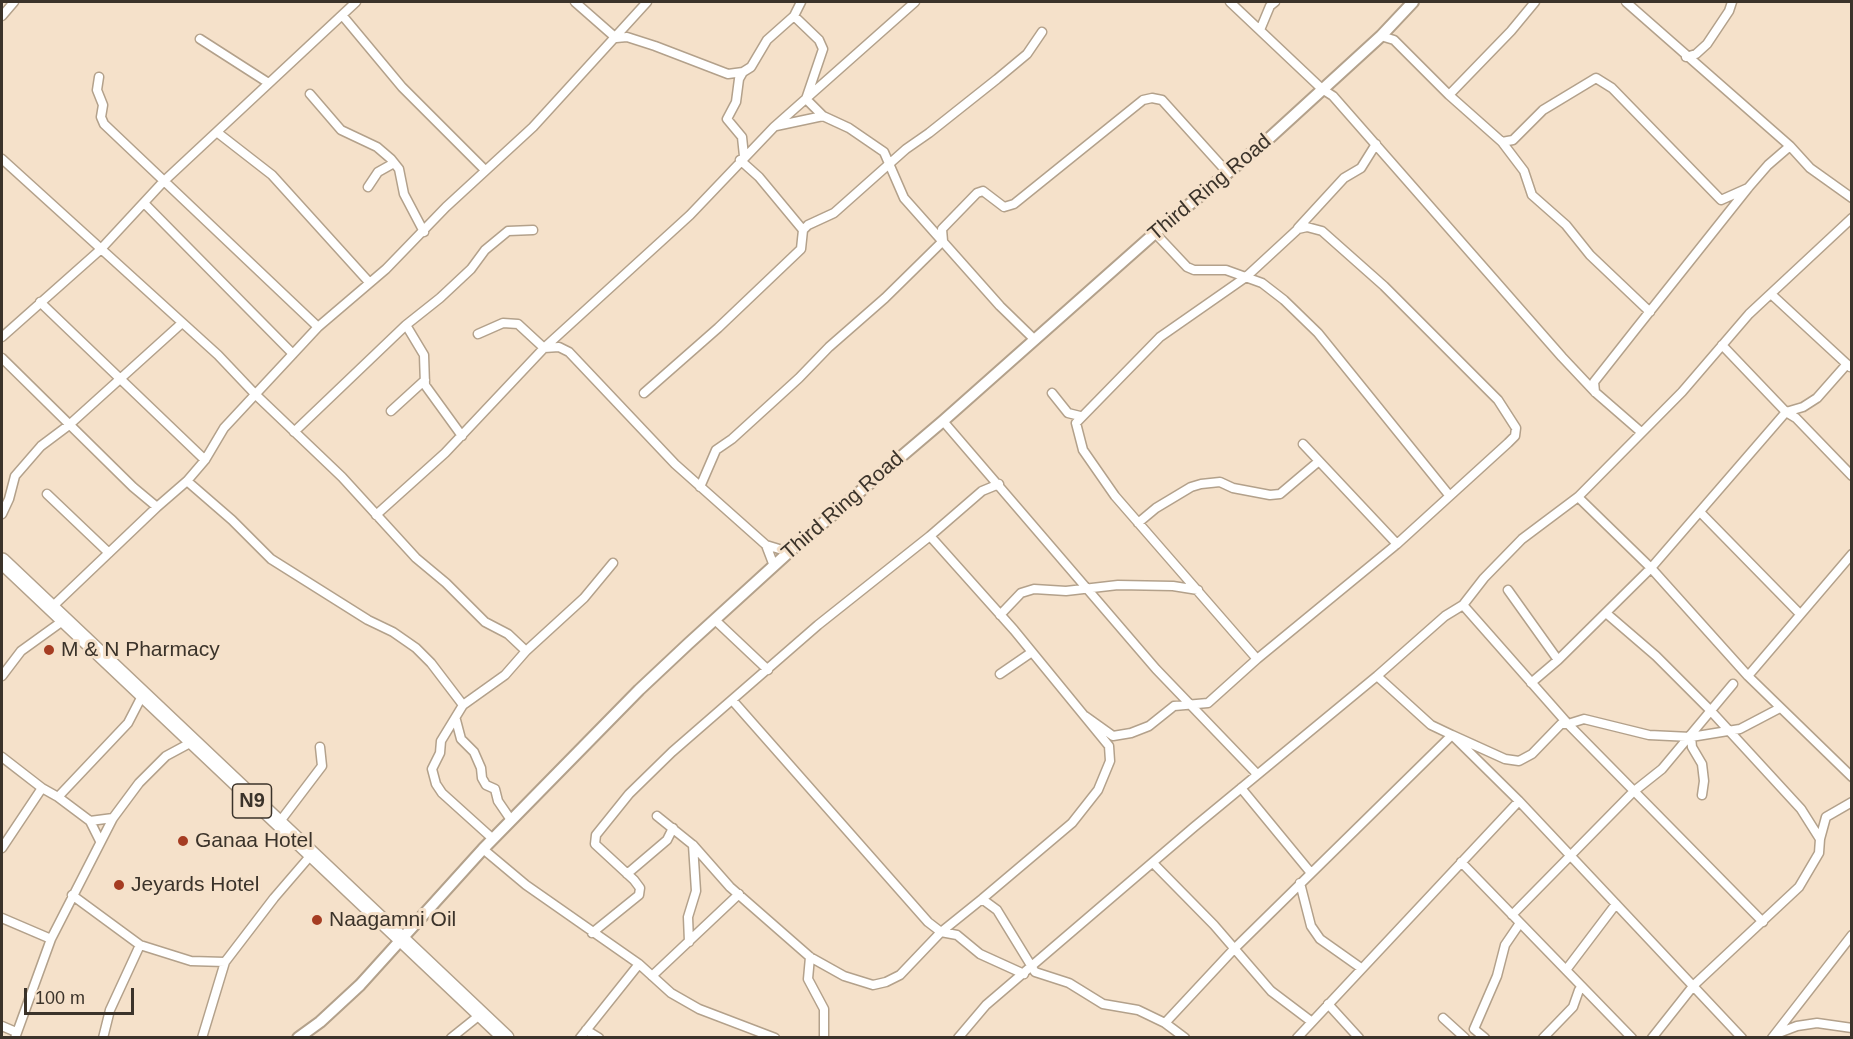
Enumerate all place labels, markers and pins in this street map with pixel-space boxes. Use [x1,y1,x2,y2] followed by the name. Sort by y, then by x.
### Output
[61,637,220,663] place label: M & N Pharmacy
[42,643,56,657] marker: M & N Pharmacy
[195,828,313,854] place label: Ganaa Hotel
[176,834,190,848] marker: Ganaa Hotel
[131,872,259,898] place label: Jeyards Hotel
[112,878,126,892] marker: Jeyards Hotel
[329,907,456,933] place label: Naagamni Oil
[310,913,324,927] marker: Naagamni Oil

